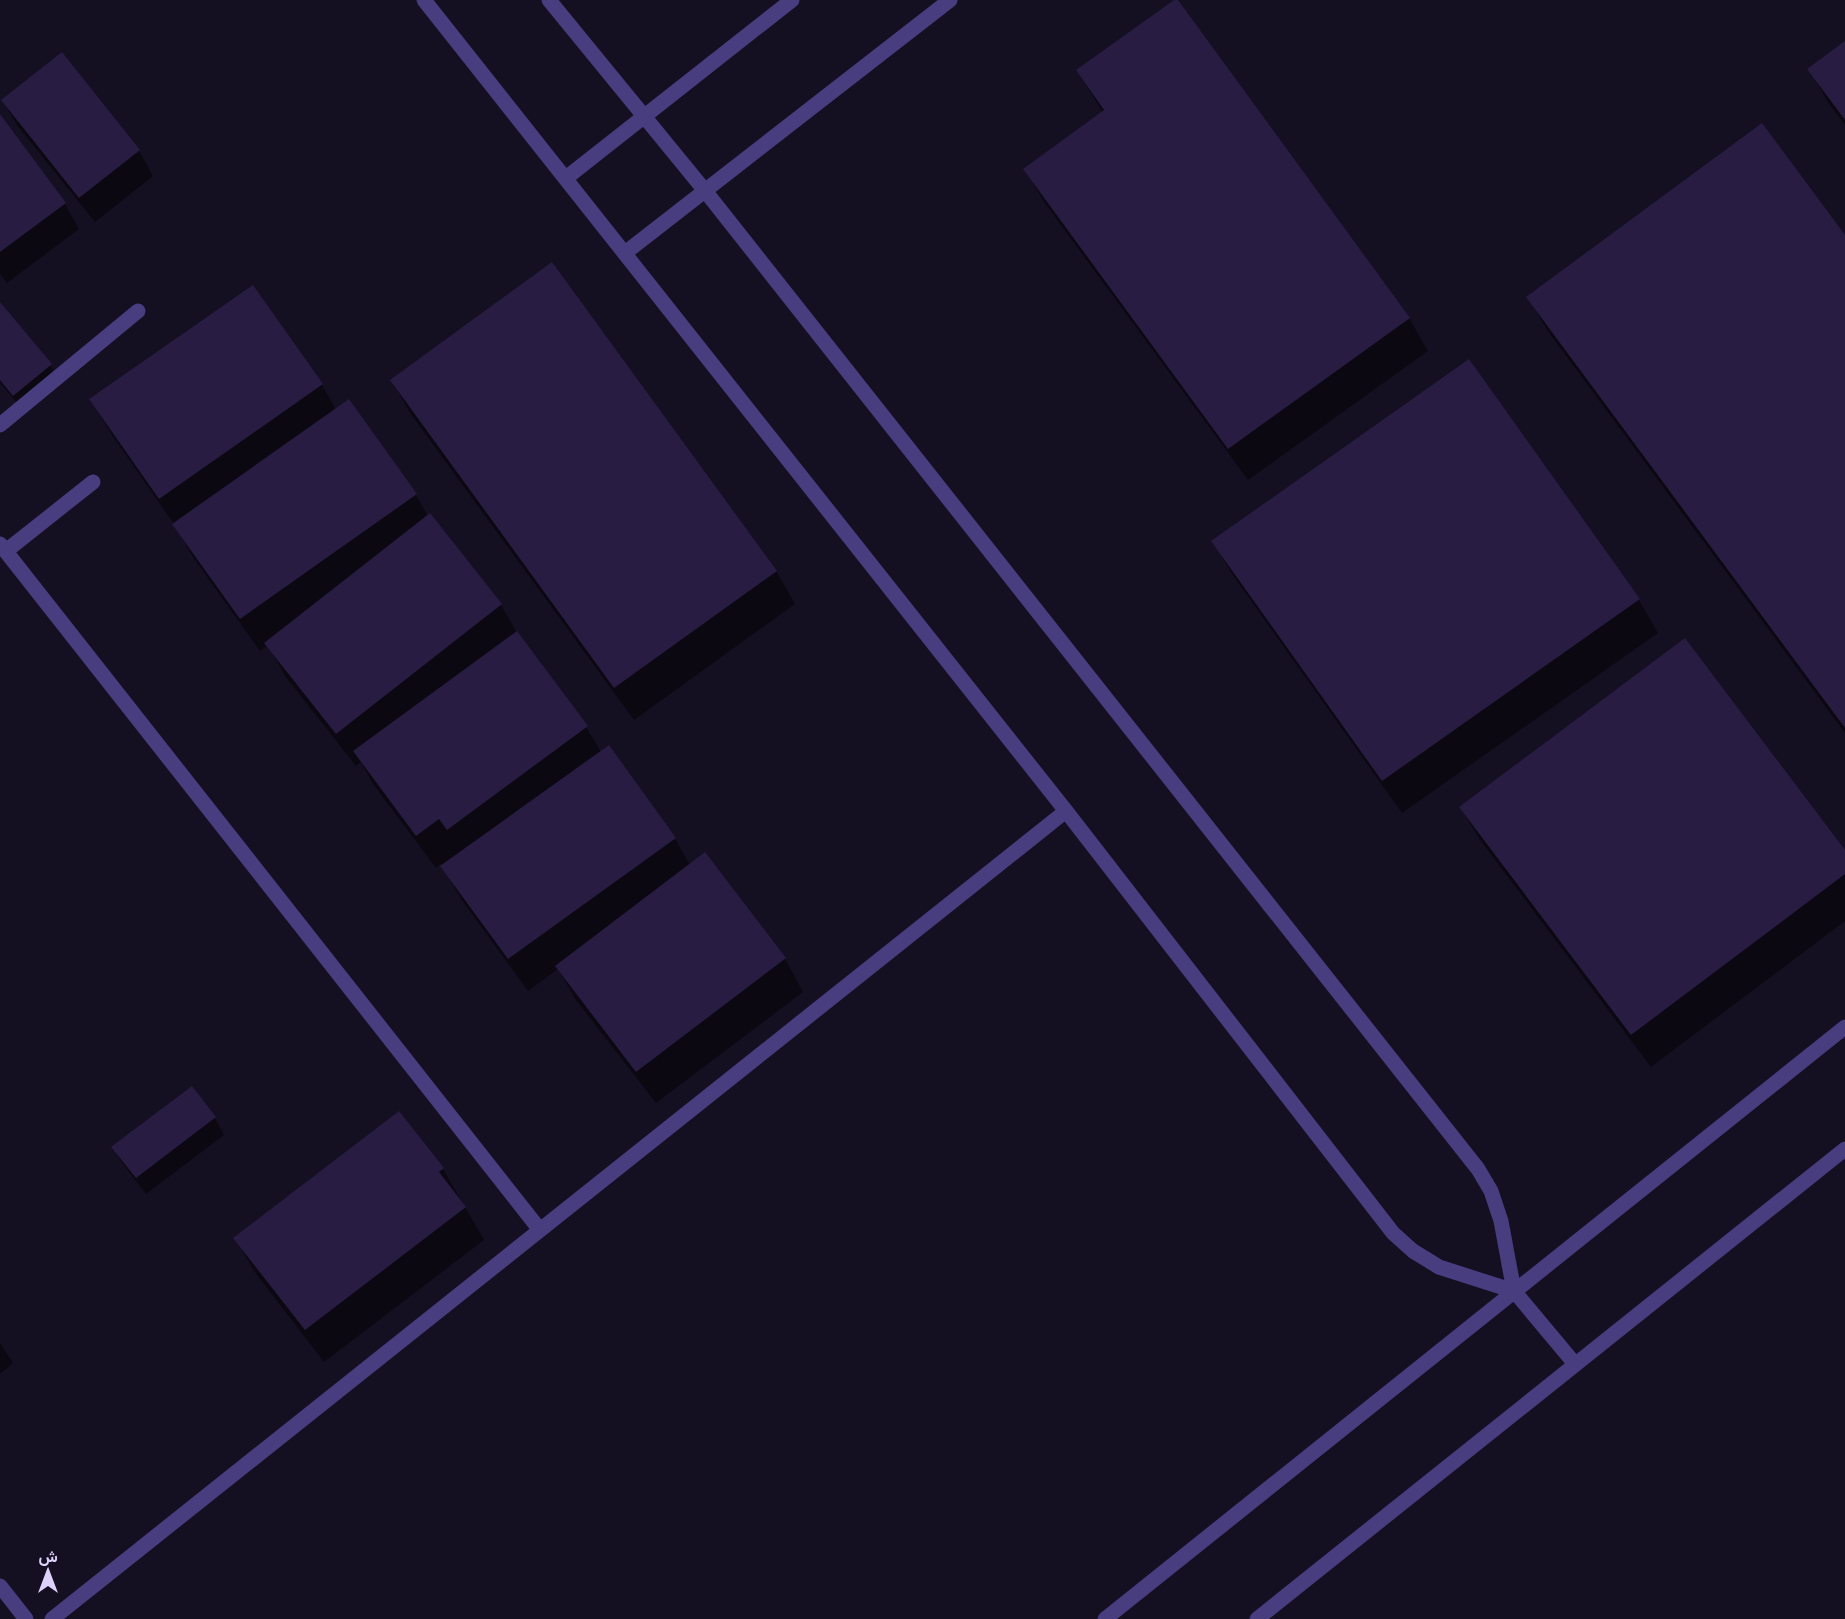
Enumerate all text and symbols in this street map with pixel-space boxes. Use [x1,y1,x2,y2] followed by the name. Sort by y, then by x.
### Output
[18,1541,78,1601] north arrow
[38,1547,58,1566] text: ش

